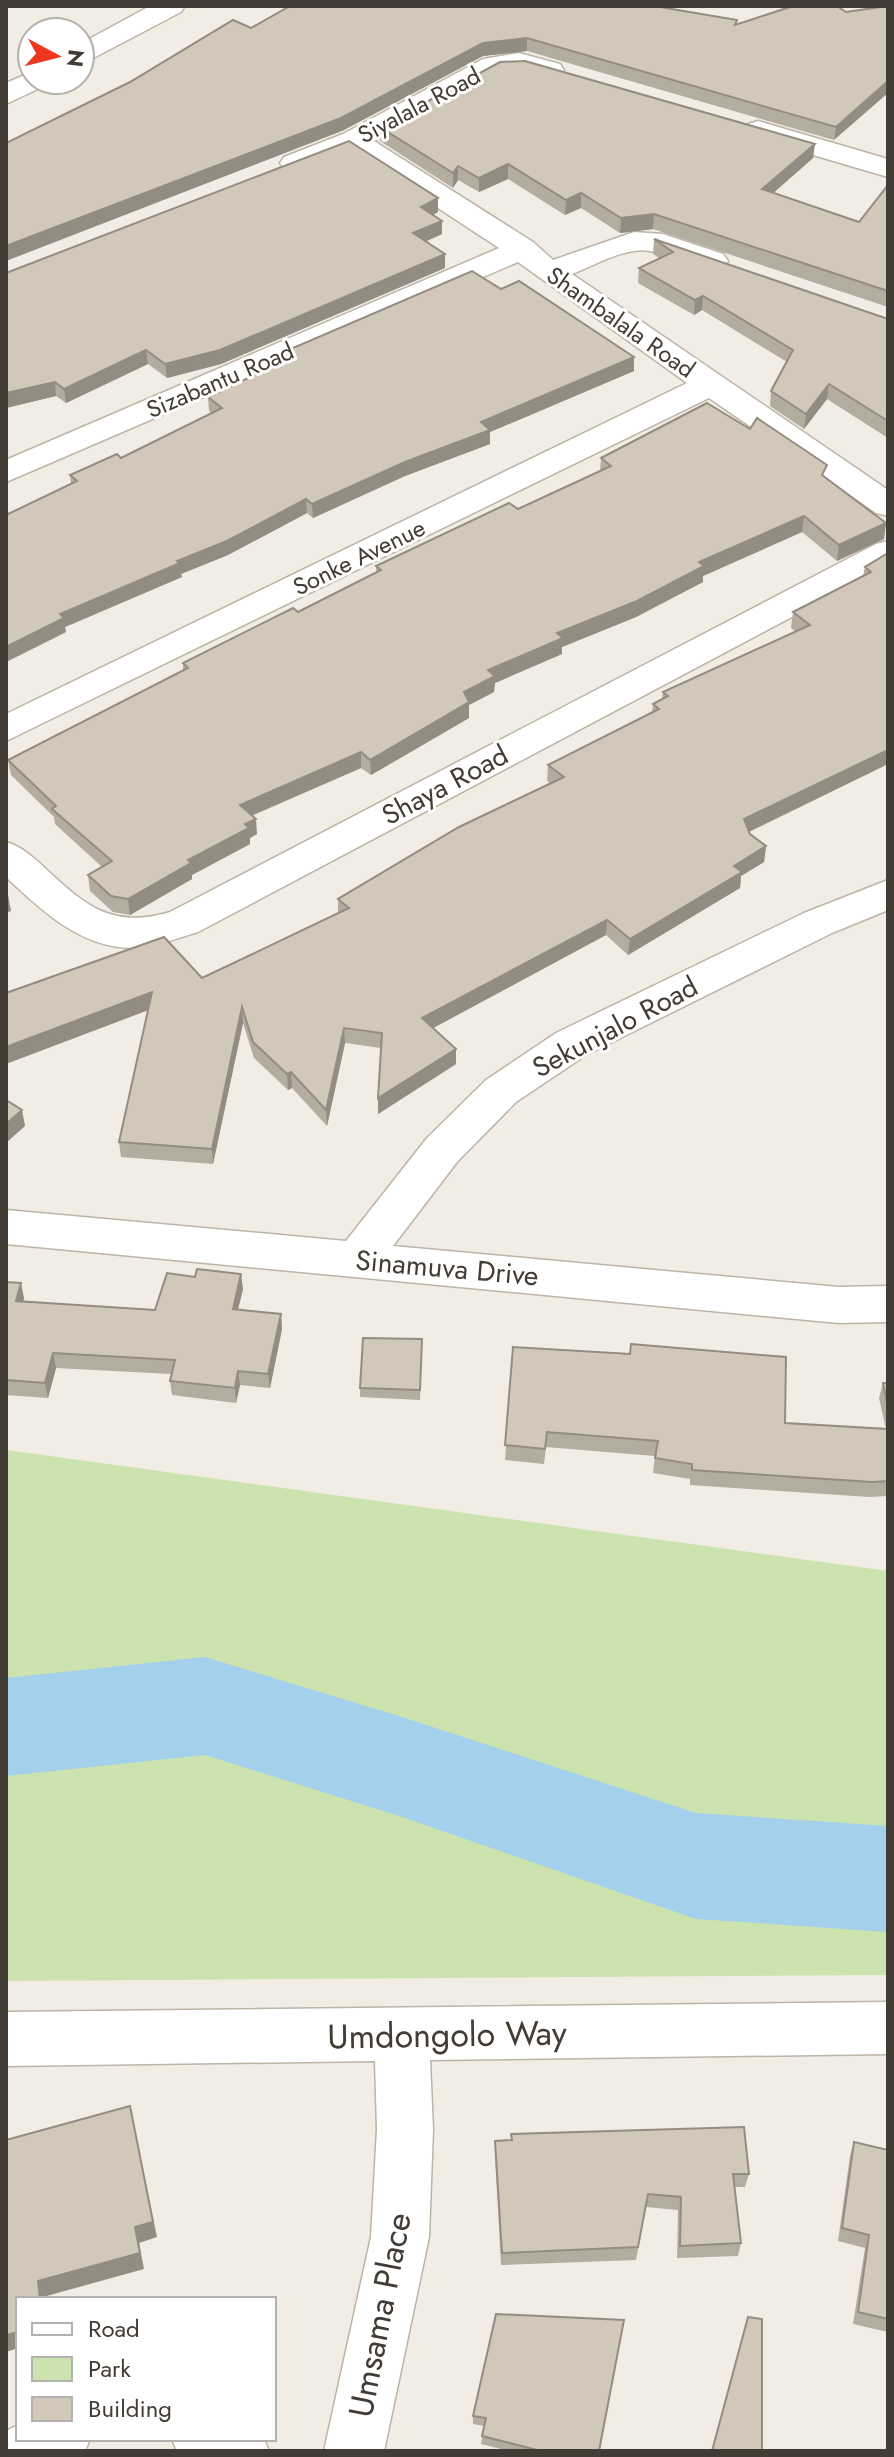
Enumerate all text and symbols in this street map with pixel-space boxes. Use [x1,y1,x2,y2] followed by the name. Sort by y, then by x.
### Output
[16,16,96,96] north arrow
[59,48,93,69] text: N
[351,58,487,152] street label: Siyalala Road
[540,258,702,386] street label: Shambalala Road
[141,333,299,427] street label: Sizabantu Road
[287,510,431,604] street label: Sonke Avenue
[374,735,516,835] street label: Shaya Road
[525,966,705,1088] street label: Sekunjalo Road
[354,1240,540,1296] street label: Sinamuva Drive
[327,2008,567,2062] street label: Umdongolo Way
[336,2208,424,2422] street label: Umsama Place
[16,2297,276,2441] legend
[88,2311,140,2346] text: Road
[88,2351,131,2386] text: Park
[88,2391,172,2426] text: Building

